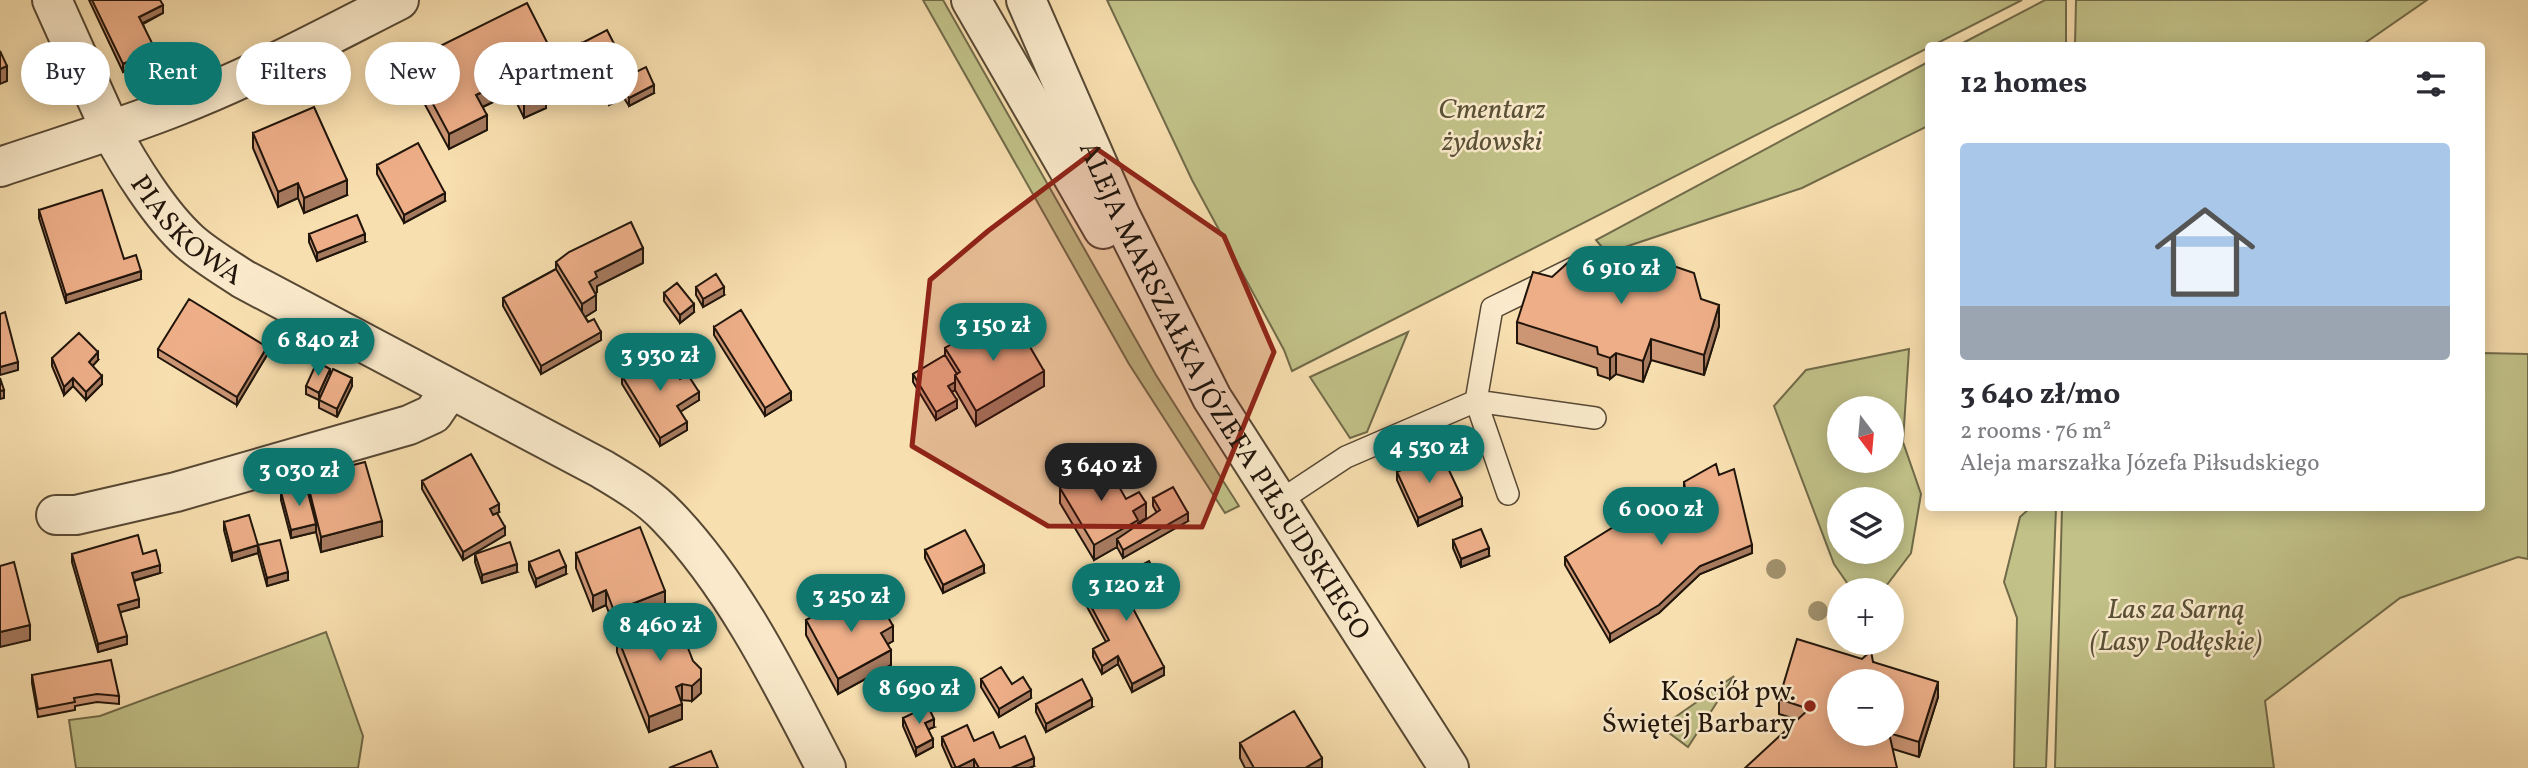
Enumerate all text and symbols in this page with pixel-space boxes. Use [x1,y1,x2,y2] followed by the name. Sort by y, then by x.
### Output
[21,42,110,105] chip: Buy
[124,42,222,105] chip: Rent
[236,42,351,105] chip: Filters
[365,42,460,105] chip: New
[474,42,638,105] chip: Apartment
[1960,63,2087,105] text: 12 homes
[2412,65,2450,103] icon: filters
[1438,91,1546,162] park label: Cmentarz żydowski
[1068,136,1379,648] street label: ALEJA MARSZAŁKA JÓZEFA PIŁSUDSKIEGO
[120,168,250,296] street label: PIASKOWA
[2142,189,2268,315] icon: home
[1549,246,1693,306] pin: 6 910 zł
[1582,253,1660,285] text: 6 910 zł
[921,304,1065,363] pin: 3 150 zł
[956,310,1030,342] text: 3 150 zł
[246,318,390,378] pin: 6 840 zł
[278,325,359,357] text: 6 840 zł
[588,334,732,393] pin: 3 930 zł
[621,340,699,372] text: 3 930 zł
[1960,374,2120,416] text: 3 640 zł/mo
[1827,396,1904,472] north arrow
[1827,396,1904,746] map controls
[1960,416,2111,448] text: 2 rooms · 76 m²
[1357,426,1501,485] pin: 4 530 zł
[1389,432,1469,464] text: 4 530 zł
[1029,444,1173,503] pin: 3 640 zł
[227,448,371,508] pin: 3 030 zł
[1960,448,2320,480] text: Aleja marszałka Józefa Piłsudskiego
[1061,450,1141,482] text: 3 640 zł
[259,455,339,487] text: 3 030 zł
[1827,487,1904,564] button: layers
[1589,488,1733,547] pin: 6 000 zł
[1619,494,1703,526] text: 6 000 zł
[1054,564,1198,623] pin: 3 120 zł
[1088,570,1164,602] text: 3 120 zł
[779,574,923,634] pin: 3 250 zł
[1827,578,1904,655] button: +
[812,581,890,613] text: 3 250 zł
[2090,591,2262,662] park label: Las za Sarną (Lasy Podłęskie)
[588,604,732,663] pin: 8 460 zł
[619,610,701,642] text: 8 460 zł
[847,666,991,726] pin: 8 690 zł
[1827,669,1904,746] button: −
[879,673,960,705] text: 8 690 zł
[1602,673,1796,744] place label: Kościół pw. Świętej Barbary
[1802,698,1818,714] marker: Kościół pw. Świętej Barbary

